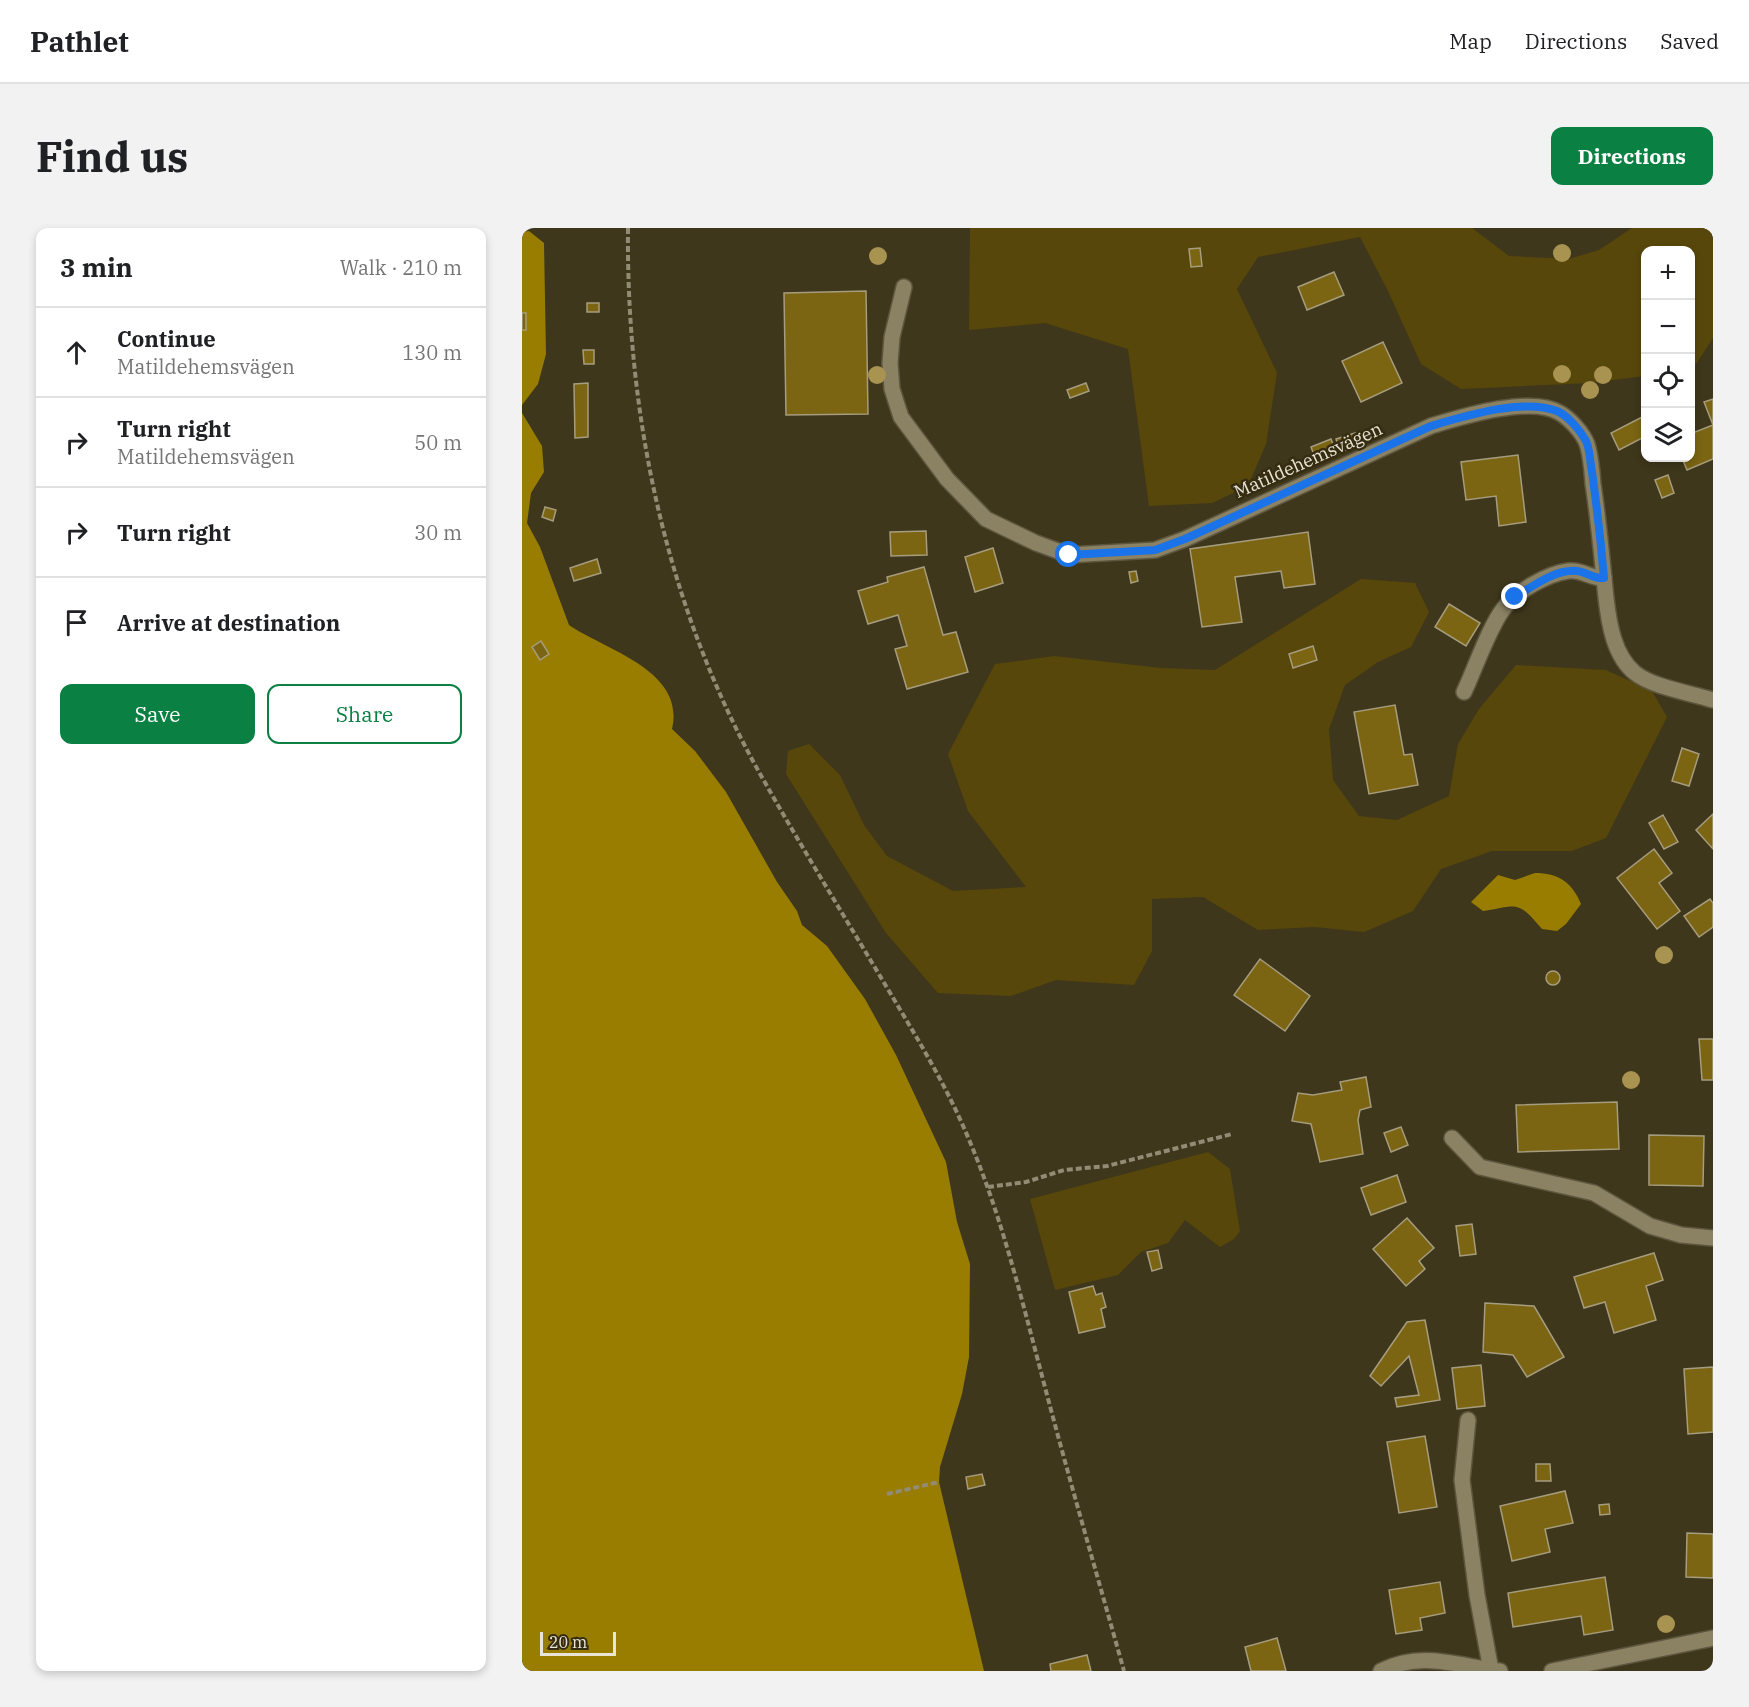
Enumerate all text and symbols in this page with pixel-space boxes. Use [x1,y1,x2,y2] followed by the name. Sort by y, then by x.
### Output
[30,23,129,60] text: Pathlet
[1449,27,1492,55] text: Map
[1525,27,1627,55] text: Directions
[1660,27,1719,55] text: Saved
[1551,127,1713,185] button: Directions
[36,129,188,184] text: Find us
[1641,246,1695,462] map controls
[1641,246,1695,300] button: +
[60,250,133,284] text: 3 min
[340,254,462,281] text: Walk · 210 m
[1641,300,1695,354] button: −
[117,324,216,353] text: Continue
[60,336,93,369] icon: ahead
[402,339,462,366] text: 130 m
[117,353,295,380] text: Matildehemsvägen
[1641,354,1695,408] button: locate
[1641,408,1695,462] button: layers
[117,414,231,443] text: Turn right
[1230,417,1386,503] street label: Matildehemsvägen
[60,426,93,459] icon: right
[414,429,462,456] text: 50 m
[117,443,295,470] text: Matildehemsvägen
[60,516,93,549] icon: right
[117,518,231,547] text: Turn right
[414,519,462,546] text: 30 m
[1055,541,1081,567] route start
[1501,583,1527,609] route end
[60,606,93,639] icon: arrive
[117,608,340,637] text: Arrive at destination
[60,684,255,744] button: Save
[267,684,462,744] button: Share
[540,1629,616,1656] scale bar
[549,1632,587,1652] text: 20 m

